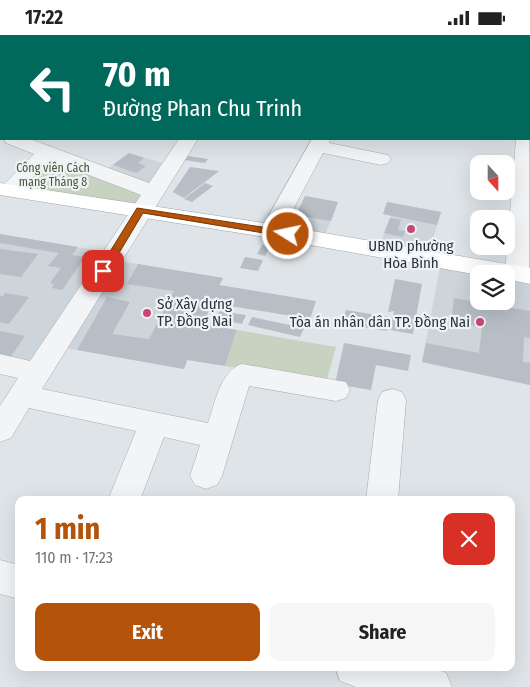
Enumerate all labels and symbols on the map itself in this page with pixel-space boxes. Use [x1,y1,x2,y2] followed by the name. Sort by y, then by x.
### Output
[470,155,515,200] north arrow
[16,161,90,189] park label: Công viên Cách mạng Tháng 8
[261,207,313,259] position arrow
[405,223,417,235] marker: UBND phường Hòa Bình
[368,237,454,272] place label: UBND phường Hòa Bình
[82,250,124,292] pin
[157,295,232,330] place label: Sở Xây dựng TP. Đồng Nai
[141,307,153,319] marker: Sở Xây dựng TP. Đồng Nai
[290,313,470,331] place label: Tòa án nhân dân TP. Đồng Nai
[474,316,486,328] marker: Tòa án nhân dân TP. Đồng Nai

